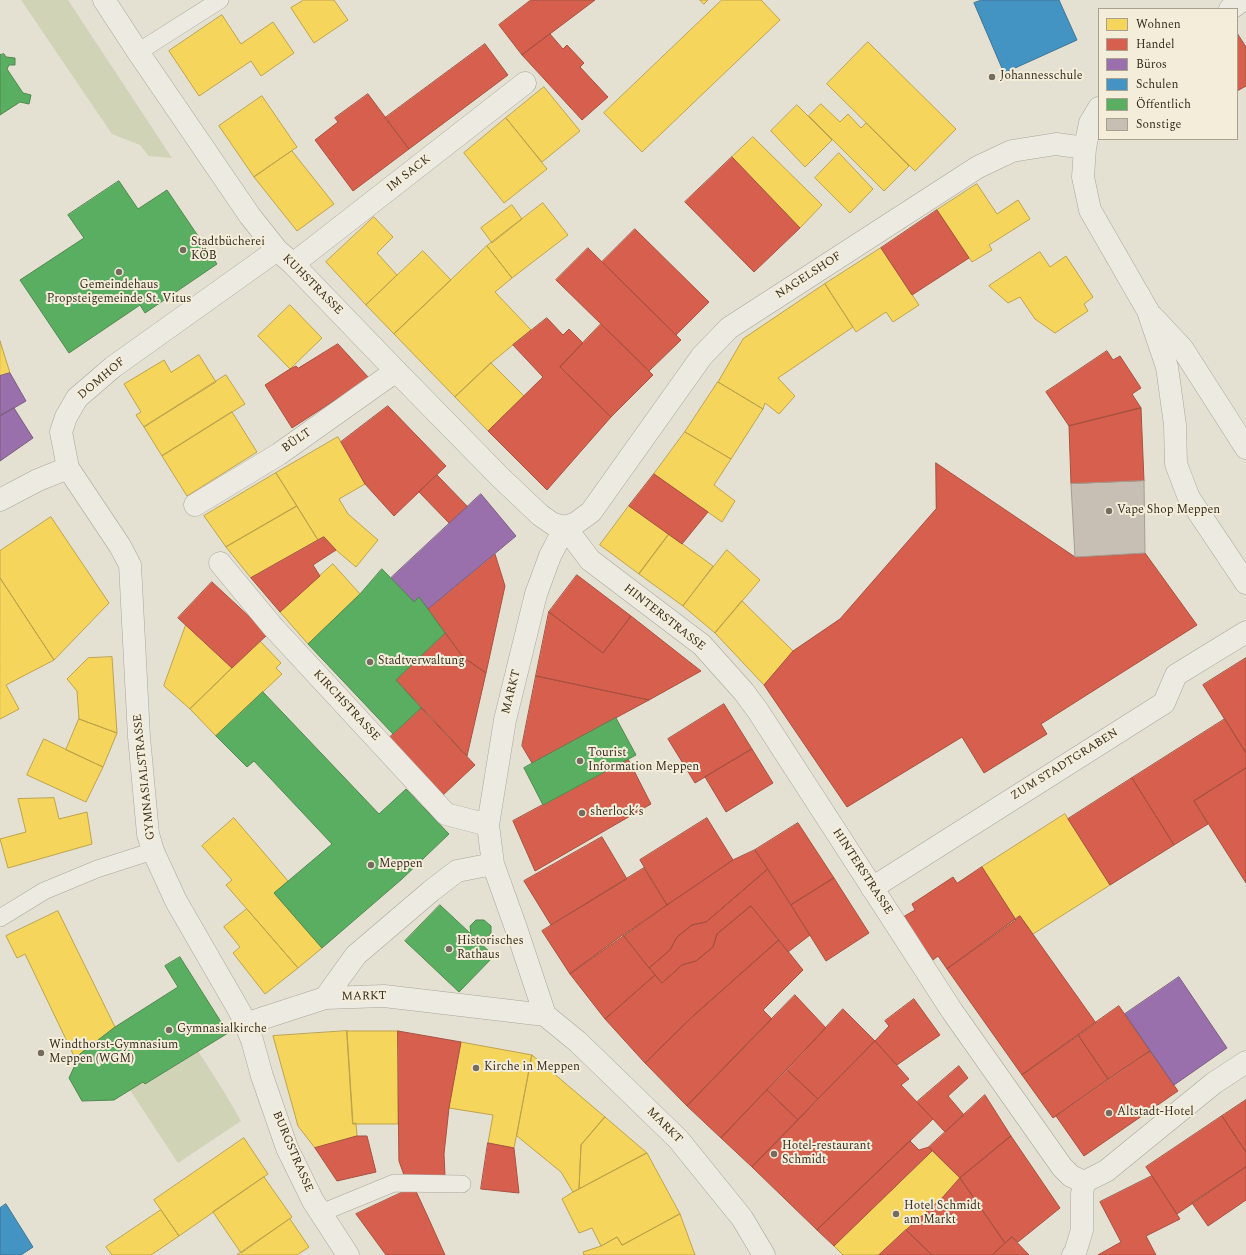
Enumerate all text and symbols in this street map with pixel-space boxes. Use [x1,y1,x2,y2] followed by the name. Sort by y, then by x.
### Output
[1098,8,1238,140] legend
[1136,15,1181,34] text: Wohnen
[1136,35,1175,54] text: Handel
[1136,55,1167,74] text: Büros
[1000,70,1083,84] place label: Johannesschule
[987,72,997,82] marker: Johannesschule
[1136,75,1178,94] text: Schulen
[1136,95,1191,114] text: Öffentlich
[1136,115,1181,134] text: Sonstige
[384,152,434,196] street label: IM SACK
[191,236,265,264] place label: Stadtbücherei KÖB
[178,245,188,255] marker: Stadtbücherei KÖB
[773,249,845,303] street label: NAGELSHOF
[279,252,345,318] street label: KUHSTRASSE
[114,267,124,277] marker: Gemeindehaus Propsteigemeinde St. Vitus
[47,279,191,307] place label: Gemeindehaus Propsteigemeinde St. Vitus
[75,355,129,403] street label: DOMHOF
[280,426,314,456] street label: BÜLT
[1117,504,1220,518] place label: Vape Shop Meppen
[1104,506,1114,516] marker: Vape Shop Meppen
[620,582,708,654] street label: HINTERSTRASSE
[378,655,465,669] place label: Stadtverwaltung
[365,657,375,667] marker: Stadtverwaltung
[309,668,383,744] street label: KIRCHSTRASSE
[500,668,524,716] street label: MARKT
[131,713,159,841] street label: GYMNASIALSTRASSE
[1009,726,1121,804] street label: ZUM STADTGRABEN
[588,747,699,775] place label: Tourist Information Meppen
[575,756,585,766] marker: Tourist Information Meppen
[590,806,644,820] place label: sherlock´s
[577,808,587,818] marker: sherlock´s
[829,826,895,918] street label: HINTERSTRASSE
[379,858,423,872] place label: Meppen
[366,860,376,870] marker: Meppen
[457,935,524,963] place label: Historisches Rathaus
[444,944,454,954] marker: Historisches Rathaus
[341,989,387,1005] street label: MARKT
[177,1023,267,1037] place label: Gymnasialkirche
[164,1025,174,1035] marker: Gymnasialkirche
[49,1039,178,1067] place label: Windthorst-Gymnasium Meppen (WGM)
[36,1048,46,1058] marker: Windthorst-Gymnasium Meppen (WGM)
[484,1061,580,1075] place label: Kirche in Meppen
[471,1063,481,1073] marker: Kirche in Meppen
[643,1105,685,1147] street label: MARKT
[1117,1106,1194,1120] place label: Altstadt-Hotel
[1104,1108,1114,1118] marker: Altstadt-Hotel
[268,1109,316,1195] street label: BURGSTRASSE
[782,1140,871,1168] place label: Hotel-restaurant Schmidt
[769,1149,779,1159] marker: Hotel-restaurant Schmidt
[904,1200,981,1228] place label: Hotel Schmidt am Markt
[891,1209,901,1219] marker: Hotel Schmidt am Markt

